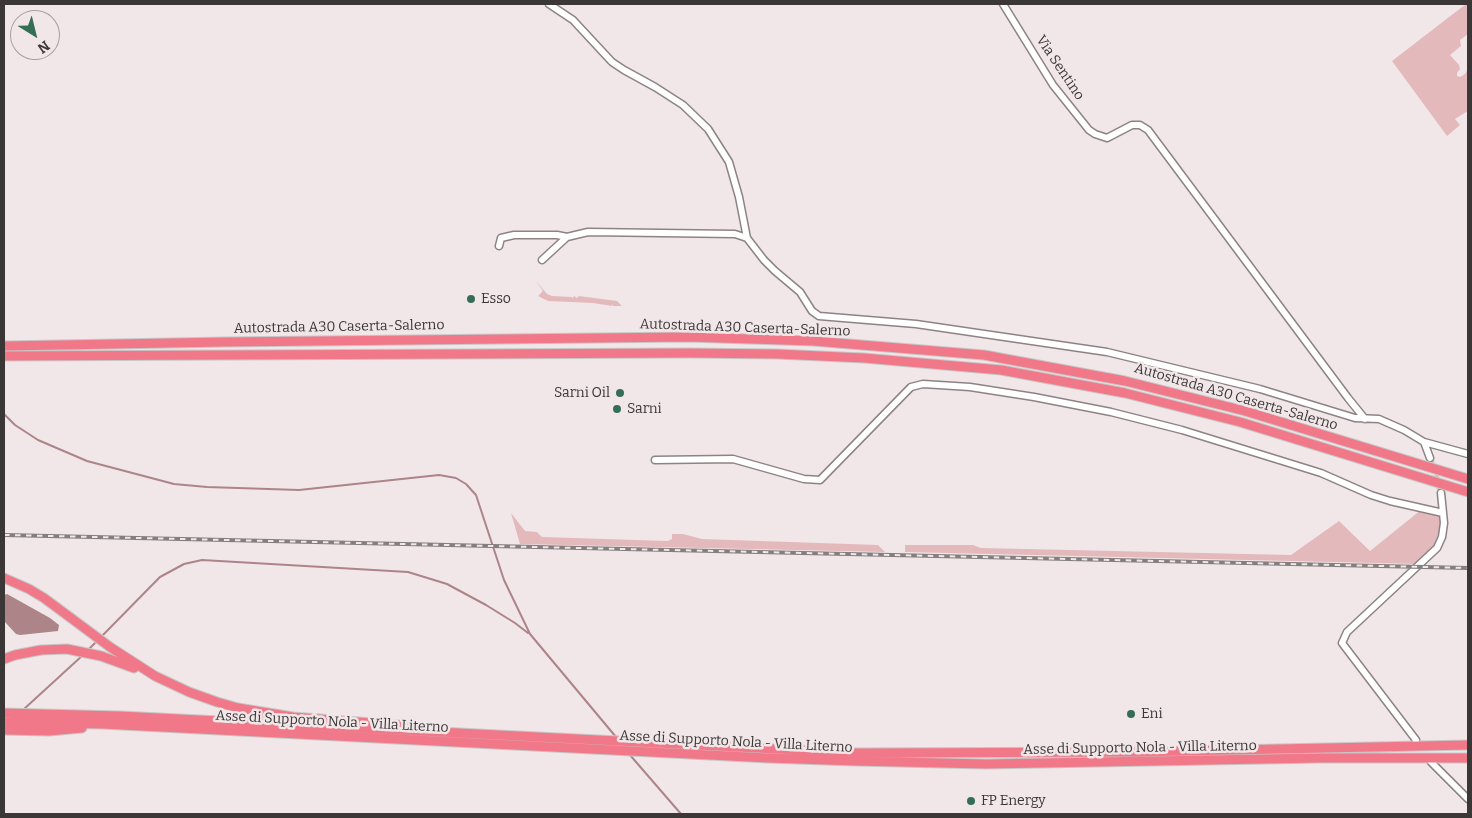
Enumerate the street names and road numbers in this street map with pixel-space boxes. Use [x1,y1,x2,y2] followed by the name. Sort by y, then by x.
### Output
[1032,32,1088,104] street label: Via Sentino
[639,316,851,340] street label: Autostrada A30 Caserta-Salerno
[233,317,445,337] street label: Autostrada A30 Caserta-Salerno
[1132,360,1340,434] street label: Autostrada A30 Caserta-Salerno
[215,708,449,736] street label: Asse di Supporto Nola - Villa Literno
[619,728,853,756] street label: Asse di Supporto Nola - Villa Literno
[1023,738,1257,758] street label: Asse di Supporto Nola - Villa Literno

